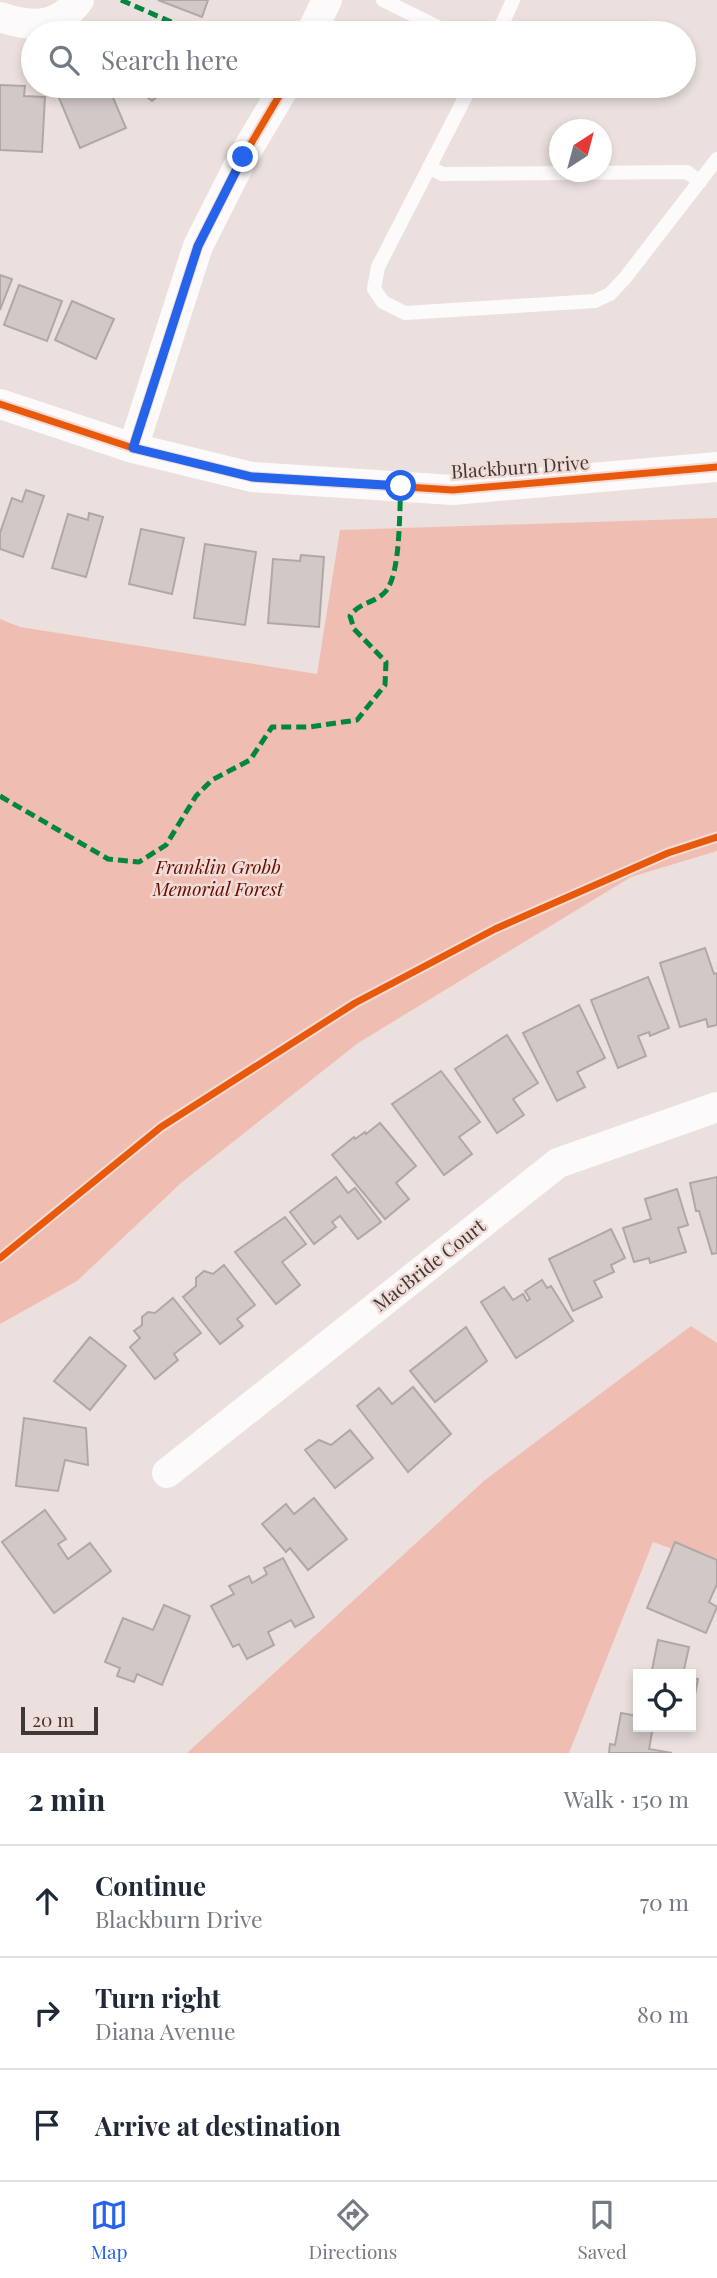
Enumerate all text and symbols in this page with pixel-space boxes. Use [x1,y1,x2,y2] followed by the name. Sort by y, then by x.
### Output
[21,21,696,98] search box
[45,41,83,79] icon: search
[101,42,238,77] text: Search here
[549,119,612,182] north arrow
[227,141,258,172] route end
[450,448,590,484] street label: Blackburn Drive
[385,470,416,501] route start
[152,853,285,901] park label: Franklin Grobb Memorial Forest
[367,1212,490,1316] street label: MacBride Court
[633,1669,696,1732] map controls
[633,1669,696,1732] button: locate
[21,1704,98,1736] scale bar
[32,1706,74,1732] text: 20 m
[28,1779,105,1819] text: 2 min
[564,1783,689,1814] text: Walk · 150 m
[95,1868,206,1903] text: Continue
[28,1882,66,1920] icon: ahead
[640,1886,689,1917] text: 70 m
[95,1903,263,1934] text: Blackburn Drive
[95,1980,221,2015] text: Turn right
[28,1994,66,2032] icon: right
[637,1998,689,2029] text: 80 m
[95,2015,236,2046] text: Diana Avenue
[28,2106,66,2144] icon: arrive
[95,2108,341,2143] text: Arrive at destination
[90,2196,128,2264] tab: Map
[308,2196,397,2264] tab: Directions
[577,2196,627,2264] tab: Saved

